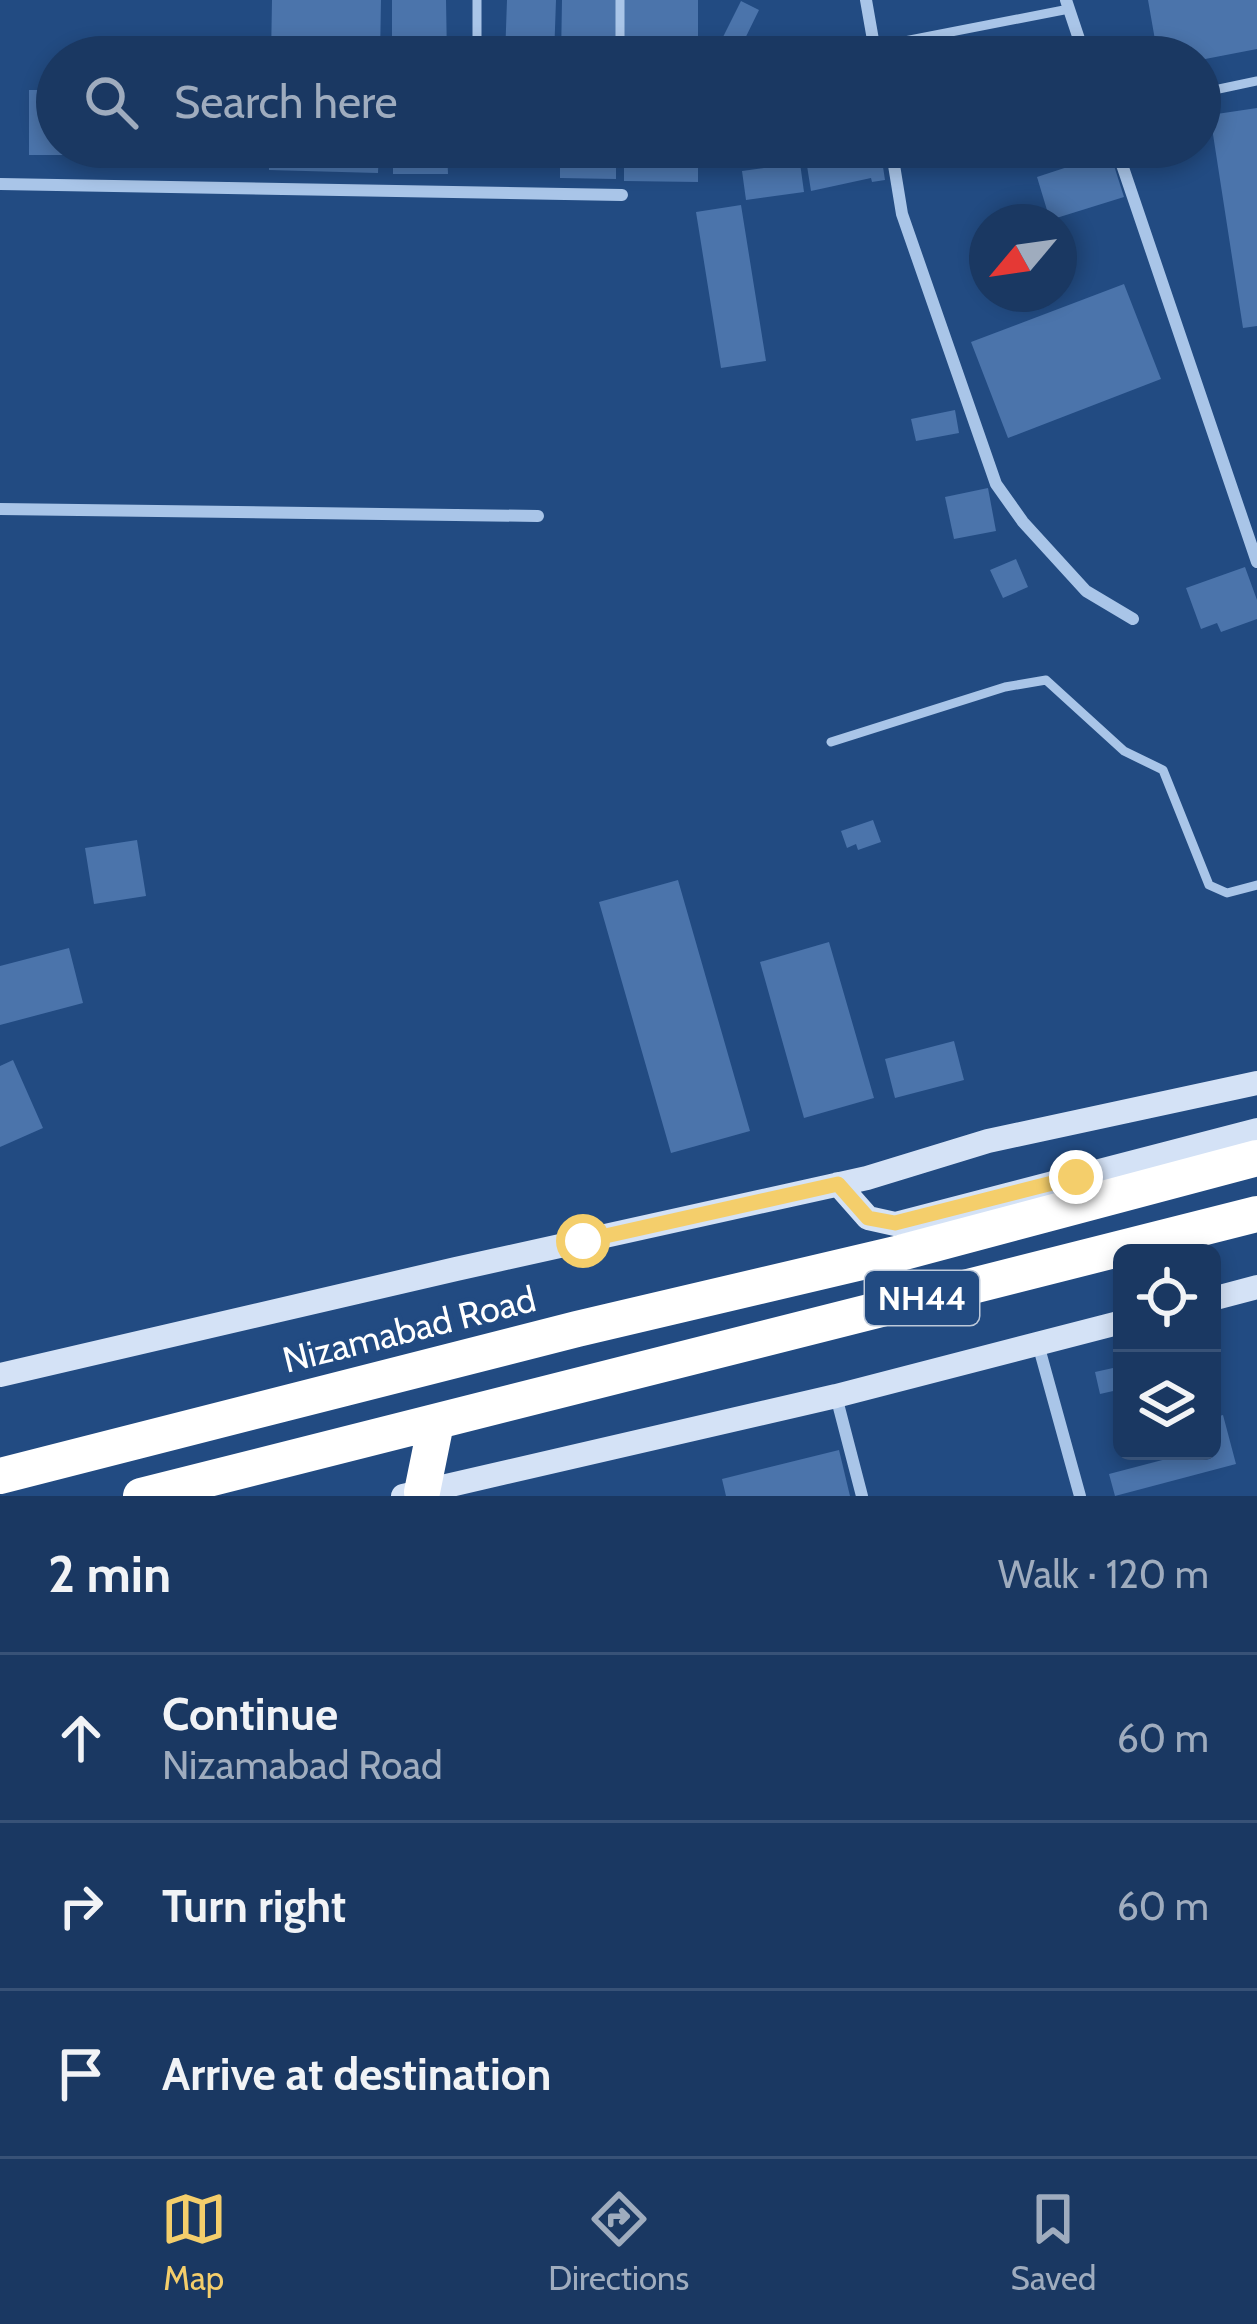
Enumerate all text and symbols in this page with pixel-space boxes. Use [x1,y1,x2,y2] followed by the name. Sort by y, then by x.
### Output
[36,36,1221,168] search box
[78,69,144,135] icon: search
[174,75,398,129] text: Search here
[969,204,1077,312] north arrow
[1049,1150,1103,1204] route end
[556,1214,610,1268] route start
[1113,1244,1221,1460] map controls
[1113,1244,1221,1352] button: locate
[865,1271,979,1325] road number: NH44
[278,1276,540,1382] street label: Nizamabad Road
[1113,1352,1221,1460] button: layers
[48,1543,171,1605] text: 2 min
[998,1550,1209,1598] text: Walk · 120 m
[162,1687,338,1741] text: Continue
[48,1705,114,1771] icon: ahead
[1117,1714,1209,1762] text: 60 m
[162,1741,443,1789] text: Nizamabad Road
[48,1873,114,1939] icon: right
[162,1879,346,1933] text: Turn right
[1117,1882,1209,1930] text: 60 m
[48,2041,114,2107] icon: arrive
[162,2047,551,2101] text: Arrive at destination
[161,2186,227,2298] tab: Map
[548,2186,689,2298] tab: Directions
[1011,2186,1096,2298] tab: Saved

